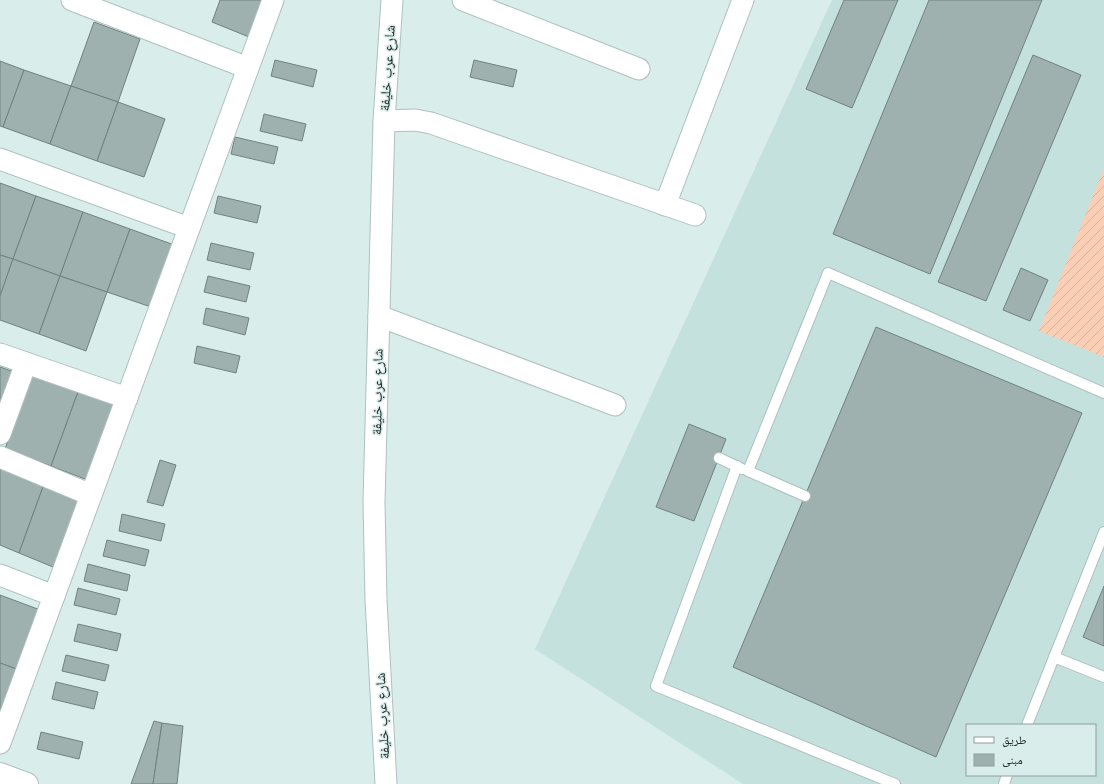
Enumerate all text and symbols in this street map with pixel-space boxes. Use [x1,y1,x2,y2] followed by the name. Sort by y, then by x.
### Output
[376,24,400,112] street label: شارع عرب خليفة
[368,349,388,435] street label: شارع عرب خليفة
[372,672,394,760] street label: شارع عرب خليفة
[966,724,1096,776] legend
[1002,733,1027,747] text: طريق
[1002,753,1023,767] text: مبنى

